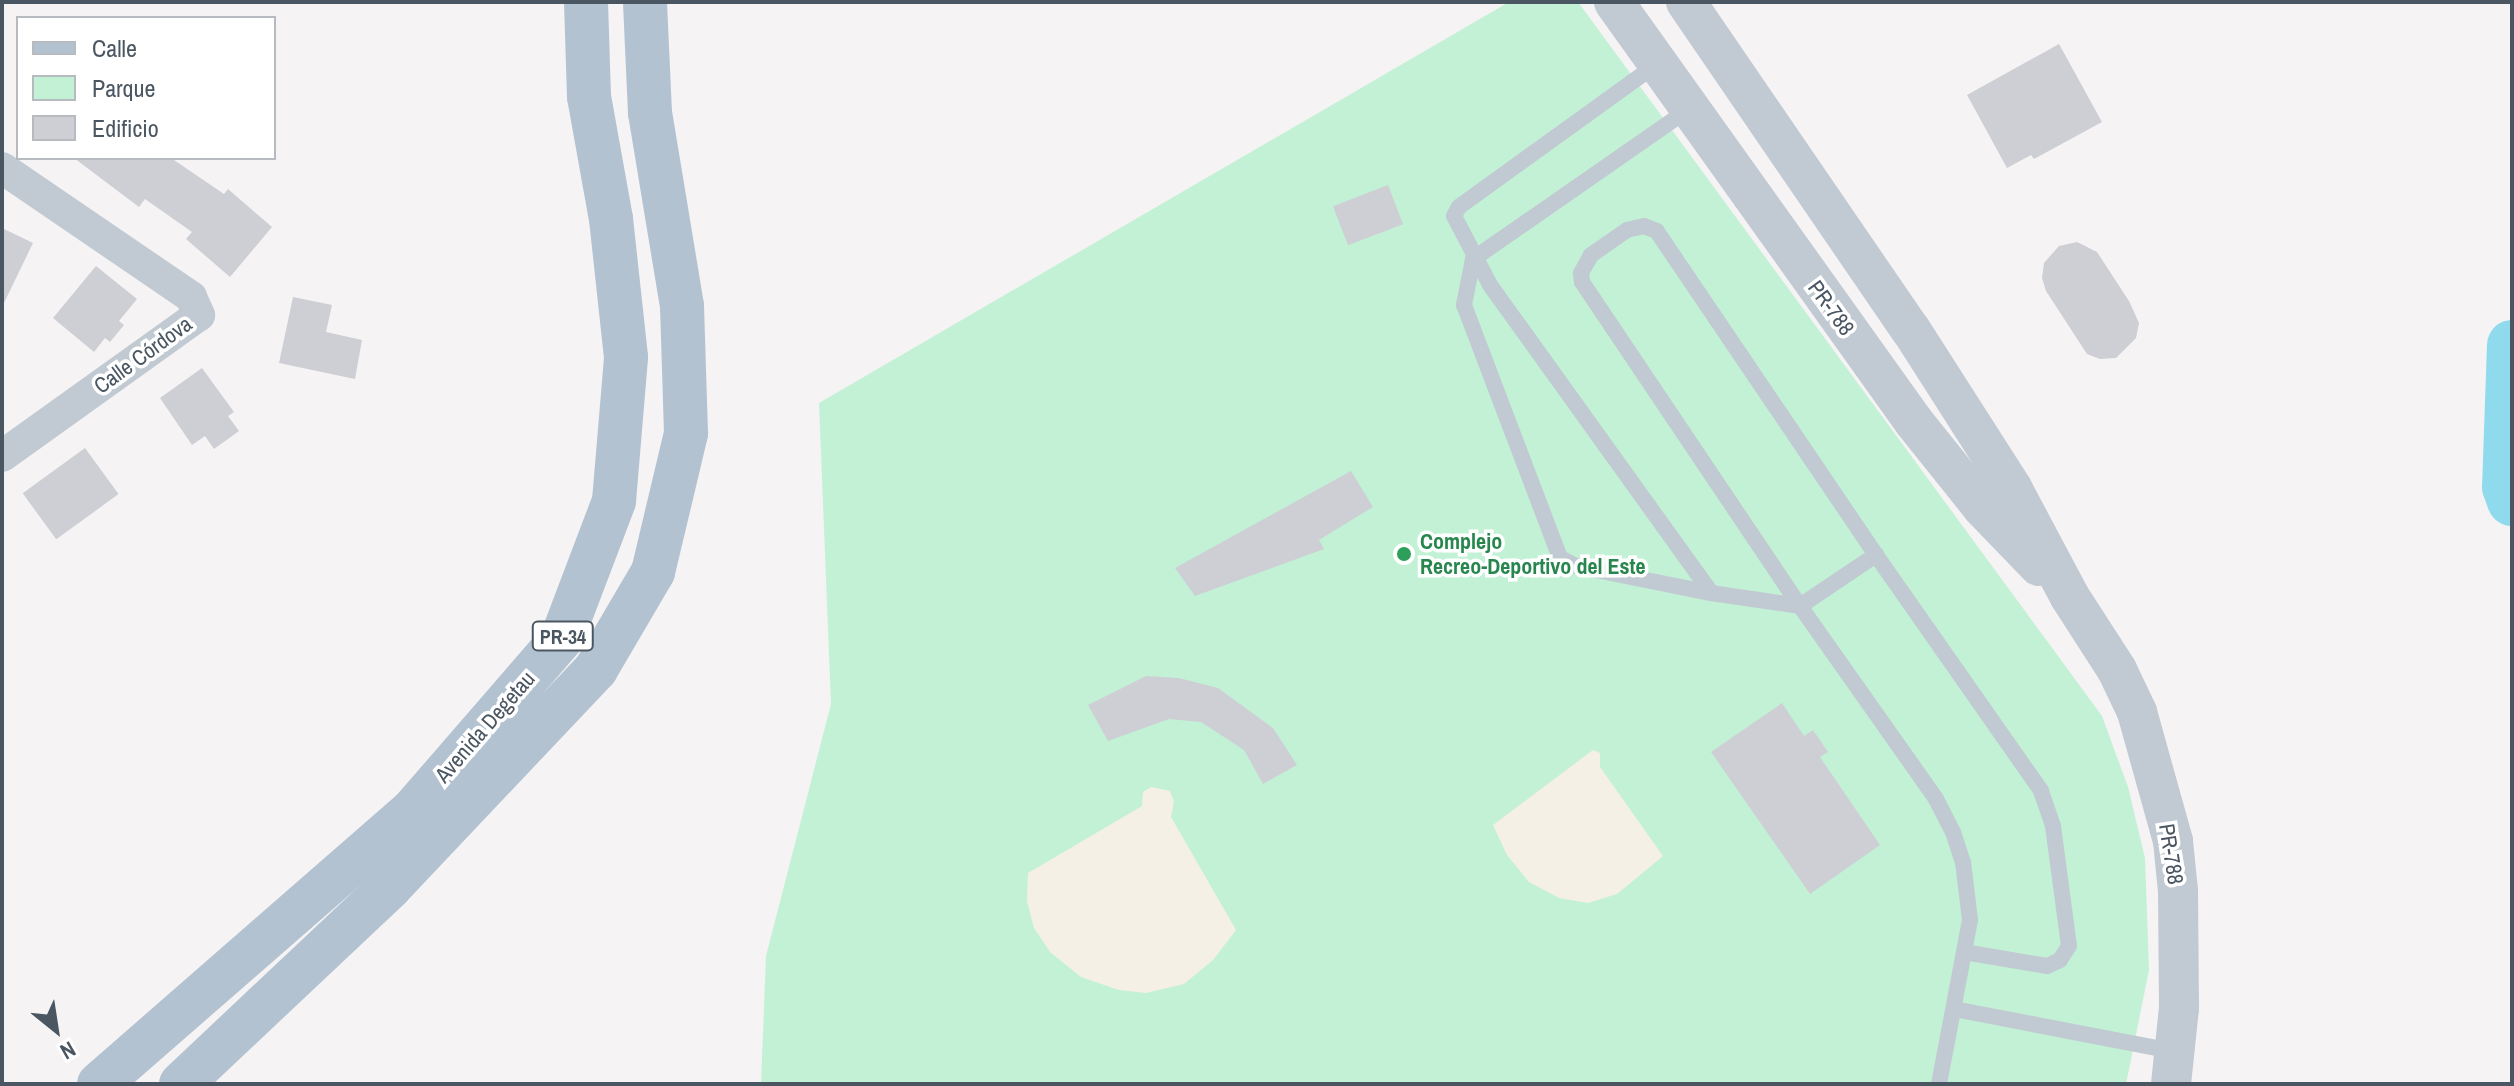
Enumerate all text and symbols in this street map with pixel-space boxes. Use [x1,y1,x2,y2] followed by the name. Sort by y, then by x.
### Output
[16,16,276,160] legend
[92,32,137,64] text: Calle
[92,72,155,104] text: Parque
[92,112,159,144] text: Edificio
[1802,276,1860,340] street label: PR-788
[89,311,197,399] street label: Calle Córdova
[1420,528,1646,580] place label: Complejo Recreo-Deportivo del Este
[1395,545,1413,563] marker: Complejo Recreo-Deportivo del Este
[531,620,595,652] road number: PR-34
[429,666,541,788] street label: Avenida Degetau
[2153,822,2189,886] street label: PR-788
[16,990,96,1070] north arrow
[55,1035,81,1067] text: N

